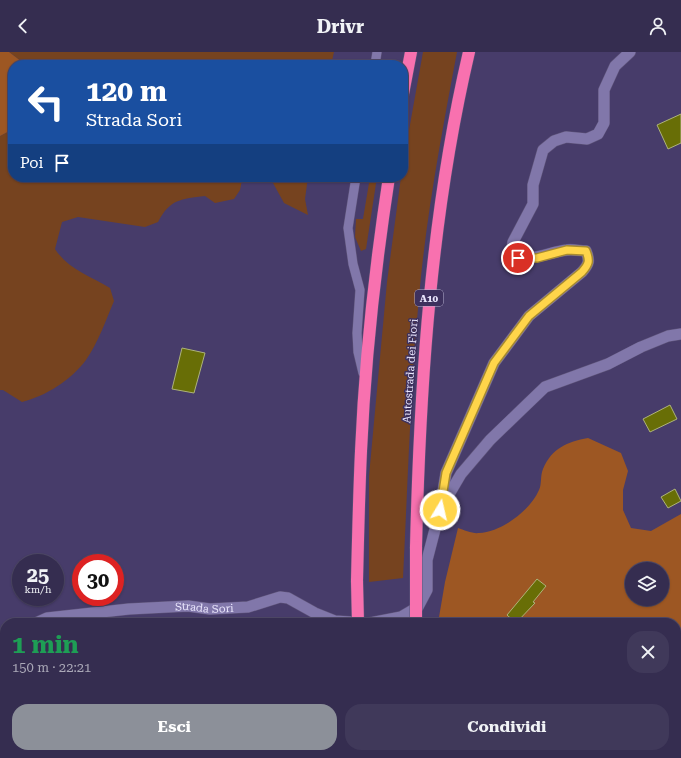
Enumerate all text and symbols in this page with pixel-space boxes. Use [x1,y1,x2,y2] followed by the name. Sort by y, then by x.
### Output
[12,15,34,37] icon: back
[647,15,669,37] icon: person
[317,16,364,37] text: Drivr
[86,75,167,108] text: 120 m
[20,76,72,128] icon: left
[86,109,182,130] text: Strada Sori
[51,152,73,174] icon: arrive
[20,154,43,172] text: Poi
[501,241,535,275] pin
[507,247,529,269] icon: arrive
[415,290,443,306] road number: A10
[400,318,421,424] street label: Autostrada dei Fiori
[419,489,461,531] position arrow
[72,554,124,606] speed limit sign: 30
[625,562,669,606] map controls
[625,562,669,606] button: layers
[27,563,49,587] text: 25
[25,584,51,595] text: km/h
[175,600,234,616] street label: Strada Sori
[12,631,79,659] text: 1 min
[627,631,669,673] button: close
[12,660,91,675] text: 150 m · 22:21
[12,704,337,750] button: Esci
[345,704,669,750] button: Condividi

